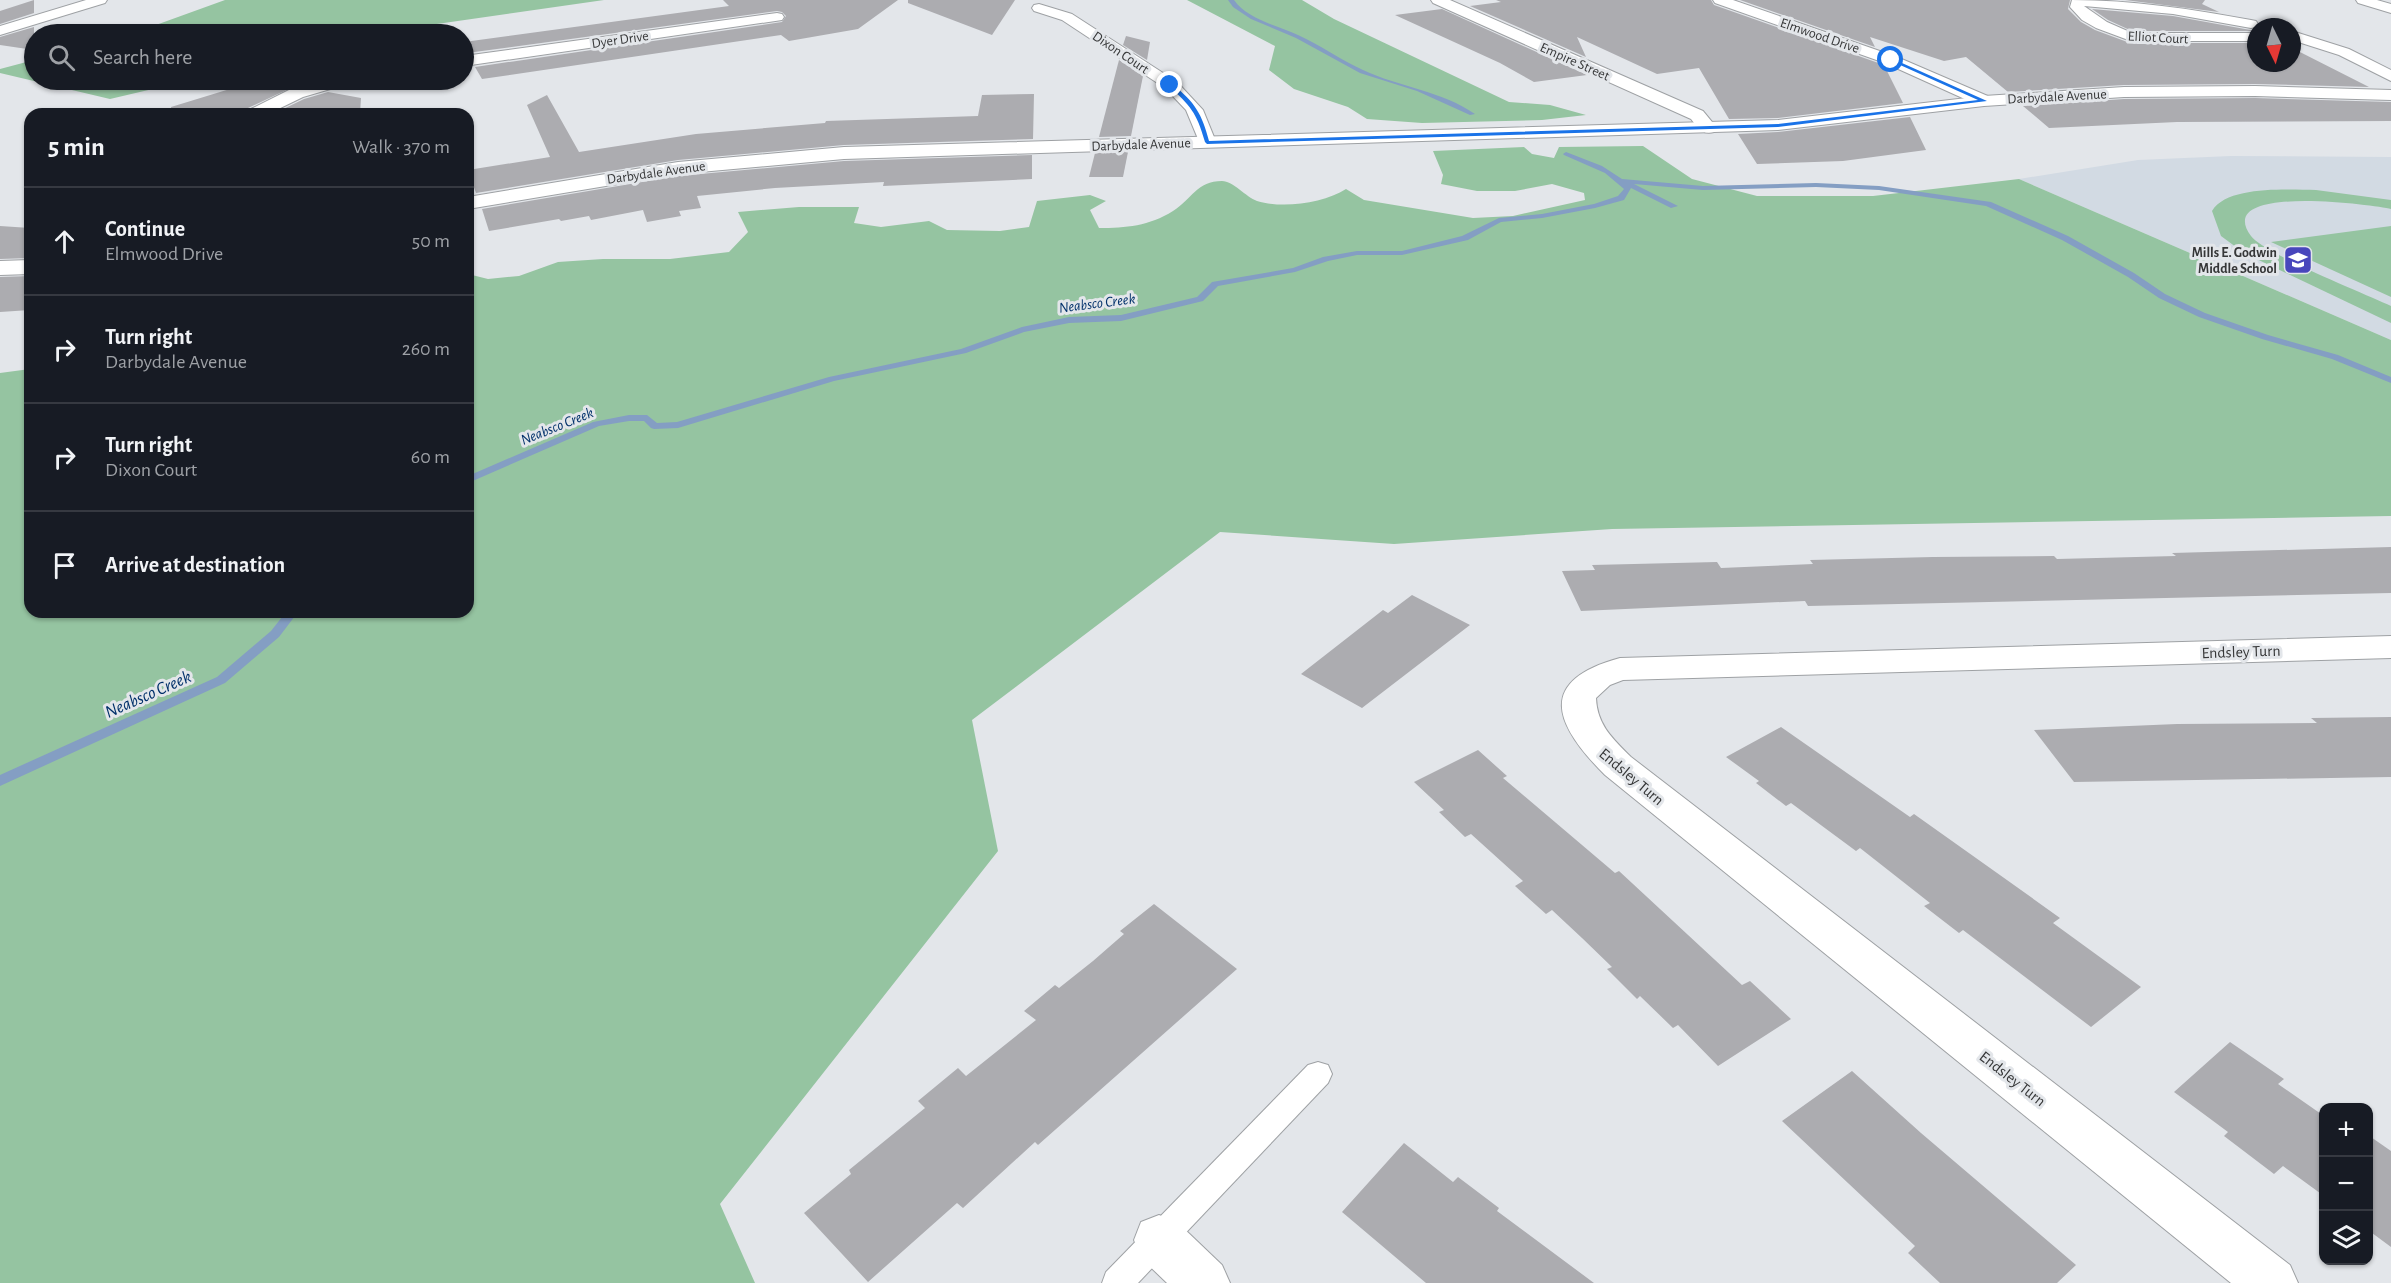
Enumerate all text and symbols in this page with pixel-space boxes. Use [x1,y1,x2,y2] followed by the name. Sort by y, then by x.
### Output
[1778,16,1861,56] street label: Elmwood Drive
[2247,18,2301,72] north arrow
[24,24,474,90] search box
[591,29,649,51] street label: Dyer Drive
[1090,29,1152,77] street label: Dixon Court
[2127,29,2189,47] street label: Elliot Court
[1538,40,1612,84] street label: Empire Street
[45,41,78,74] icon: search
[93,46,192,68] text: Search here
[1877,46,1903,72] route start
[1156,71,1182,97] route end
[2007,87,2107,107] street label: Darbydale Avenue
[48,134,105,160] text: 5 min
[1091,136,1191,154] street label: Darbydale Avenue
[352,137,450,157] text: Walk · 370 m
[606,159,706,187] street label: Darbydale Avenue
[105,218,185,240] text: Continue
[48,225,81,258] icon: ahead
[412,231,450,251] text: 50 m
[105,244,223,264] text: Elmwood Drive
[2282,244,2314,276] school or university icon: Mills E. Godwin Middle School
[2192,246,2277,276] place label: Mills E. Godwin Middle School
[1058,291,1136,316] water label: Neabsco Creek
[105,326,192,348] text: Turn right
[48,333,81,366] icon: right
[402,339,450,359] text: 260 m
[105,352,247,372] text: Darbydale Avenue
[519,405,596,448] water label: Neabsco Creek
[105,434,192,456] text: Turn right
[48,441,81,474] icon: right
[411,447,450,467] text: 60 m
[105,460,197,480] text: Dixon Court
[48,549,81,582] icon: arrive
[105,554,285,576] text: Arrive at destination
[2201,643,2281,662] street label: Endsley Turn
[103,668,194,722] water label: Neabsco Creek
[1595,745,1667,809] street label: Endsley Turn
[1976,1048,2048,1110] street label: Endsley Turn
[2319,1103,2373,1265] map controls
[2319,1103,2373,1157] button: +
[2319,1157,2373,1211] button: −
[2319,1211,2373,1265] button: layers

